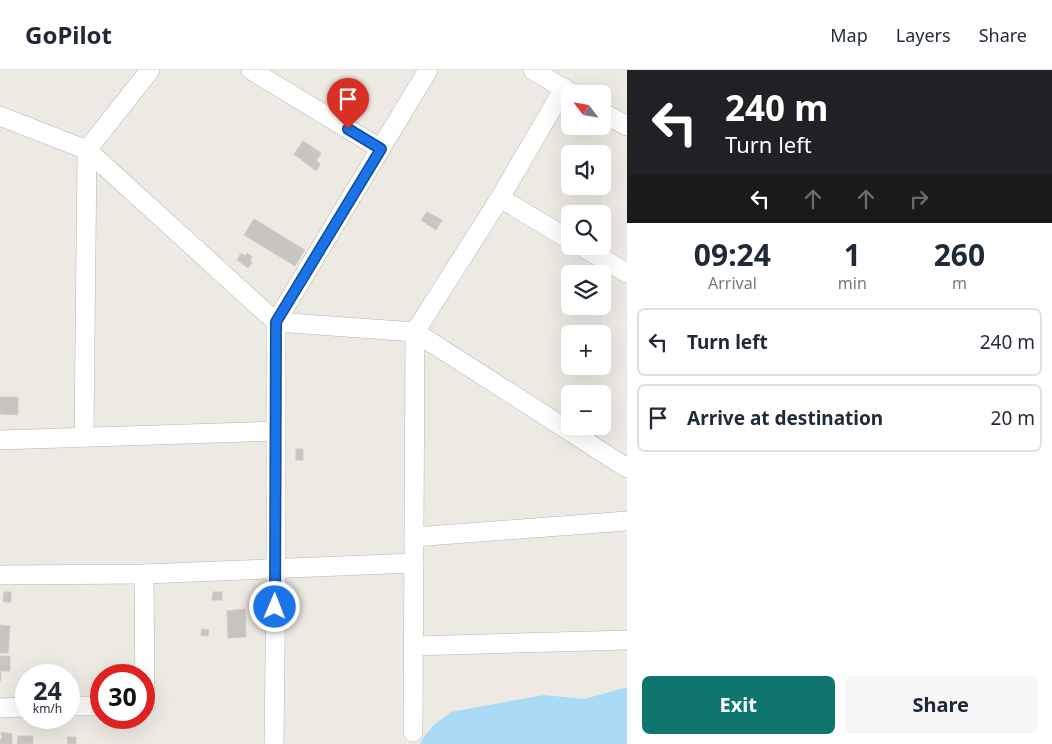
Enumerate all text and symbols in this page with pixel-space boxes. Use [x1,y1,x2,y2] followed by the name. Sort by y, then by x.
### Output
[25,18,112,51] text: GoPilot
[830,23,868,47] text: Map
[896,23,951,47] text: Layers
[979,23,1027,47] text: Share
[327,78,369,129] pin
[725,84,828,131] text: 240 m
[334,85,362,113] icon: arrive
[561,85,611,135] north arrow
[561,85,611,435] map controls
[642,90,707,155] icon: left
[725,129,812,159] text: Turn left
[561,145,611,195] button: sound
[746,185,774,213] icon: left
[799,185,827,213] icon: ahead
[852,185,880,213] icon: ahead
[905,185,933,213] icon: right
[561,205,611,255] button: search
[694,234,771,275] text: 09:24
[844,234,861,275] text: 1
[934,234,985,275] text: 260
[561,265,611,315] button: layers
[708,272,757,294] text: Arrival
[838,272,867,294] text: min
[952,272,967,294] text: m
[561,325,611,375] button: +
[644,328,672,356] icon: left
[687,329,768,355] text: Turn left
[980,329,1035,355] text: 240 m
[561,385,611,435] button: −
[644,404,672,432] icon: arrive
[687,405,883,431] text: Arrive at destination
[991,405,1035,431] text: 20 m
[248,580,300,632] position arrow
[90,664,155,729] speed limit sign: 30
[33,673,62,707] text: 24
[642,676,835,734] button: Exit
[845,676,1037,734] button: Share
[33,700,62,717] text: km/h

